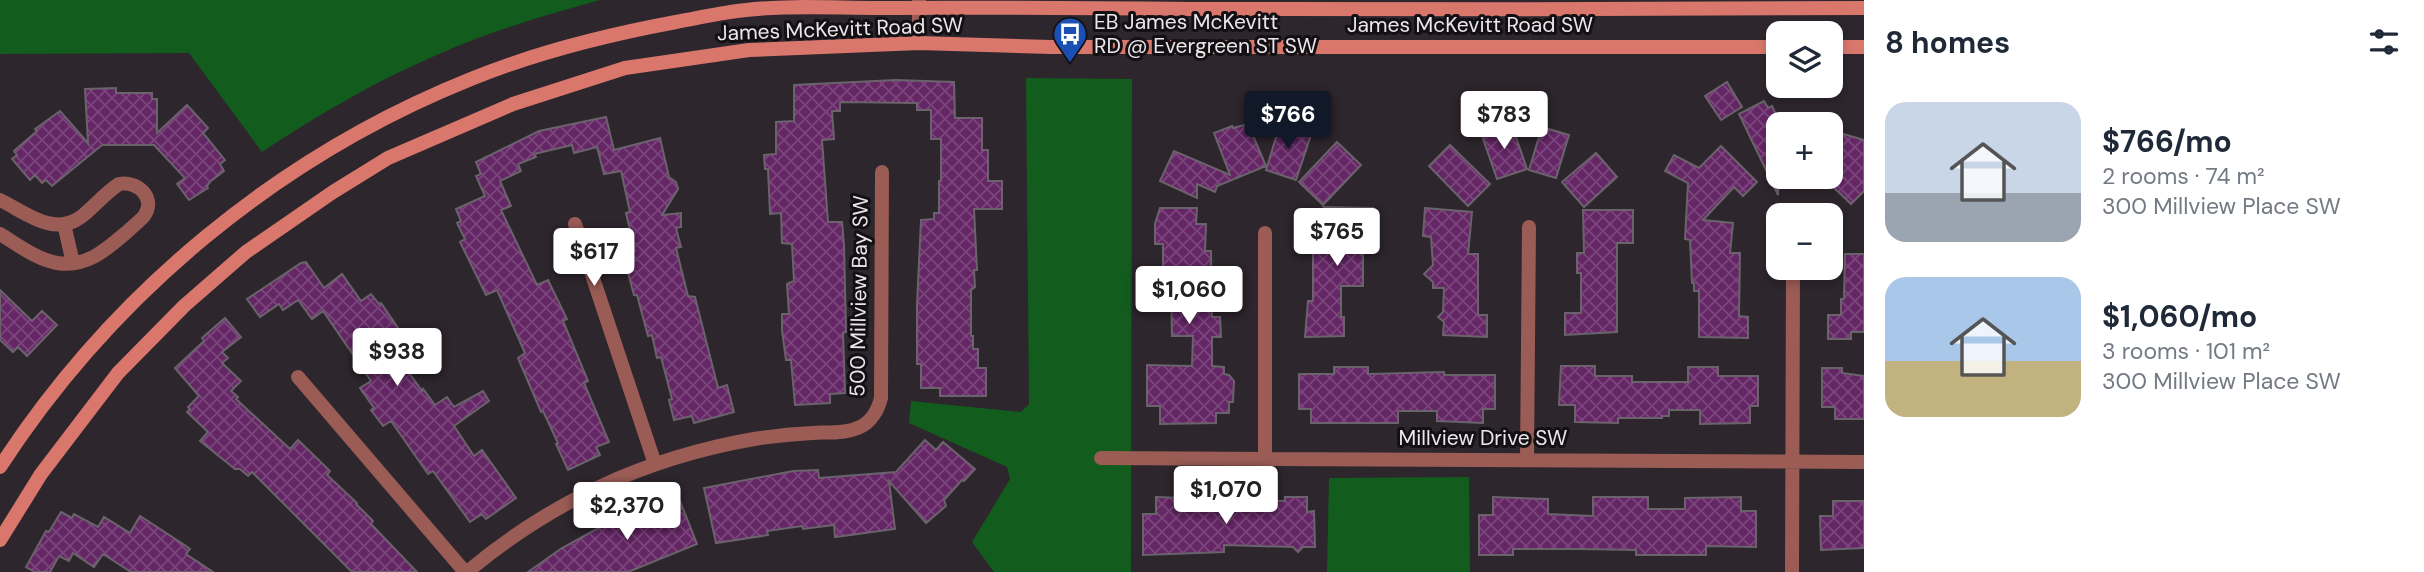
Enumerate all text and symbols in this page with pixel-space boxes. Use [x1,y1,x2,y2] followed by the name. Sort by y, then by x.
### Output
[1094,8,1317,60] place label: EB James McKevitt RD @ Evergreen ST SW
[716,11,964,47] street label: James McKevitt Road SW
[1347,11,1593,39] street label: James McKevitt Road SW
[1051,15,1089,64] bus stop icon: EB James McKevitt RD @ Evergreen ST SW
[1766,21,1843,280] map controls
[1766,21,1843,98] button: layers
[1885,23,2010,62] text: 8 homes
[2365,23,2403,61] icon: filters
[1247,92,1329,151] pin: $766
[1463,92,1545,151] pin: $783
[1260,99,1316,129] text: $766
[1477,99,1531,129] text: $783
[1766,112,1843,189] button: +
[2102,122,2232,161] text: $766/mo
[1941,130,2025,214] icon: home
[2102,161,2265,191] text: 2 rooms · 74 m²
[2102,191,2341,221] text: 300 Millview Place SW
[843,195,875,397] street label: 500 Millview Bay SW
[1766,203,1843,280] button: −
[1296,208,1378,268] pin: $765
[1310,216,1364,246] text: $765
[553,229,635,288] pin: $617
[569,236,619,266] text: $617
[1132,266,1246,326] pin: $1,060
[1152,274,1226,304] text: $1,060
[2102,297,2257,336] text: $1,060/mo
[1941,305,2025,389] icon: home
[356,328,438,388] pin: $938
[369,336,425,366] text: $938
[2102,336,2270,366] text: 3 rooms · 101 m²
[2102,366,2341,396] text: 300 Millview Place SW
[1399,424,1567,452] street label: Millview Drive SW
[1169,466,1283,526] pin: $1,070
[1190,474,1262,504] text: $1,070
[570,482,684,542] pin: $2,370
[590,490,664,520] text: $2,370

